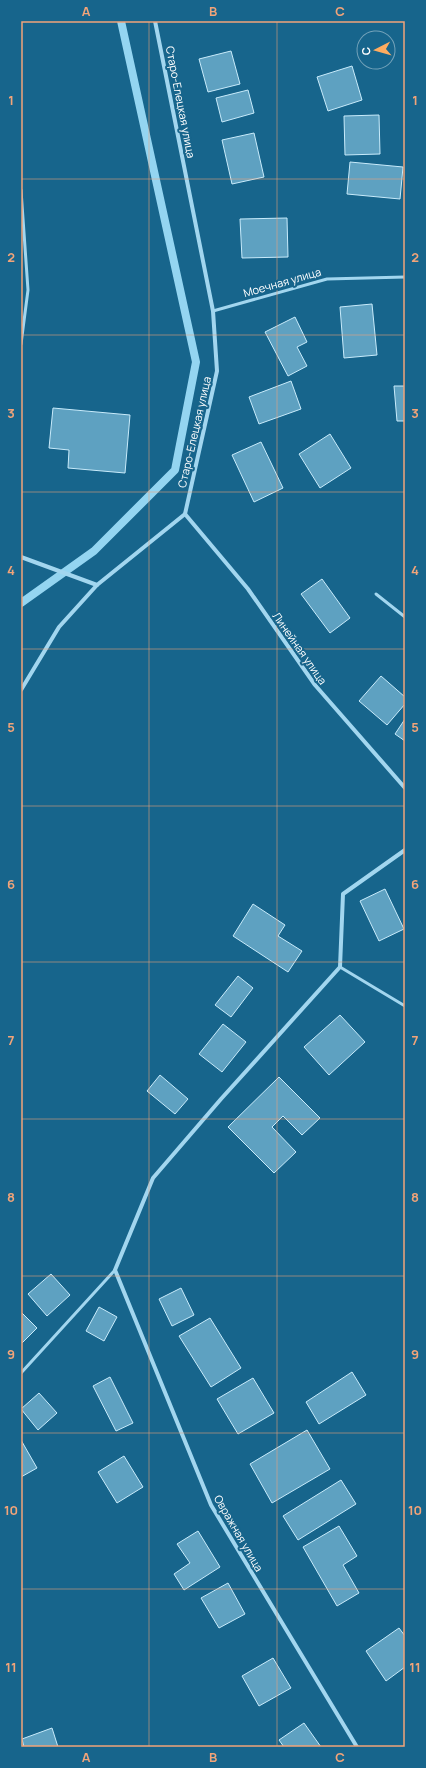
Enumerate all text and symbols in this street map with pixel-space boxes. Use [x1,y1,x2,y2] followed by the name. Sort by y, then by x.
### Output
[82,2,91,20] text: A
[209,2,217,20] text: B
[335,2,345,20] text: C
[356,30,396,70] north arrow
[163,45,199,159] street label: Старо-Елецкая улица
[358,46,373,56] text: С
[8,91,14,109] text: 1
[412,91,418,109] text: 1
[7,248,15,266] text: 2
[411,248,419,266] text: 2
[241,264,323,300] street label: Моечная улица
[174,375,214,489] street label: Старо-Елецкая улица
[7,404,15,422] text: 3
[411,404,419,422] text: 3
[7,561,15,579] text: 4
[411,561,419,579] text: 4
[269,609,331,687] street label: Линейная улица
[7,718,15,736] text: 5
[411,718,419,736] text: 5
[7,875,15,893] text: 6
[411,875,419,893] text: 6
[8,1031,15,1049] text: 7
[412,1031,419,1049] text: 7
[7,1188,15,1206] text: 8
[411,1188,419,1206] text: 8
[7,1345,15,1363] text: 9
[411,1345,419,1363] text: 9
[211,1492,267,1574] street label: Овражная улица
[4,1501,18,1519] text: 10
[408,1501,422,1519] text: 10
[5,1658,17,1676] text: 11
[409,1658,421,1676] text: 11
[82,1748,91,1766] text: A
[209,1748,217,1766] text: B
[335,1748,345,1766] text: C

